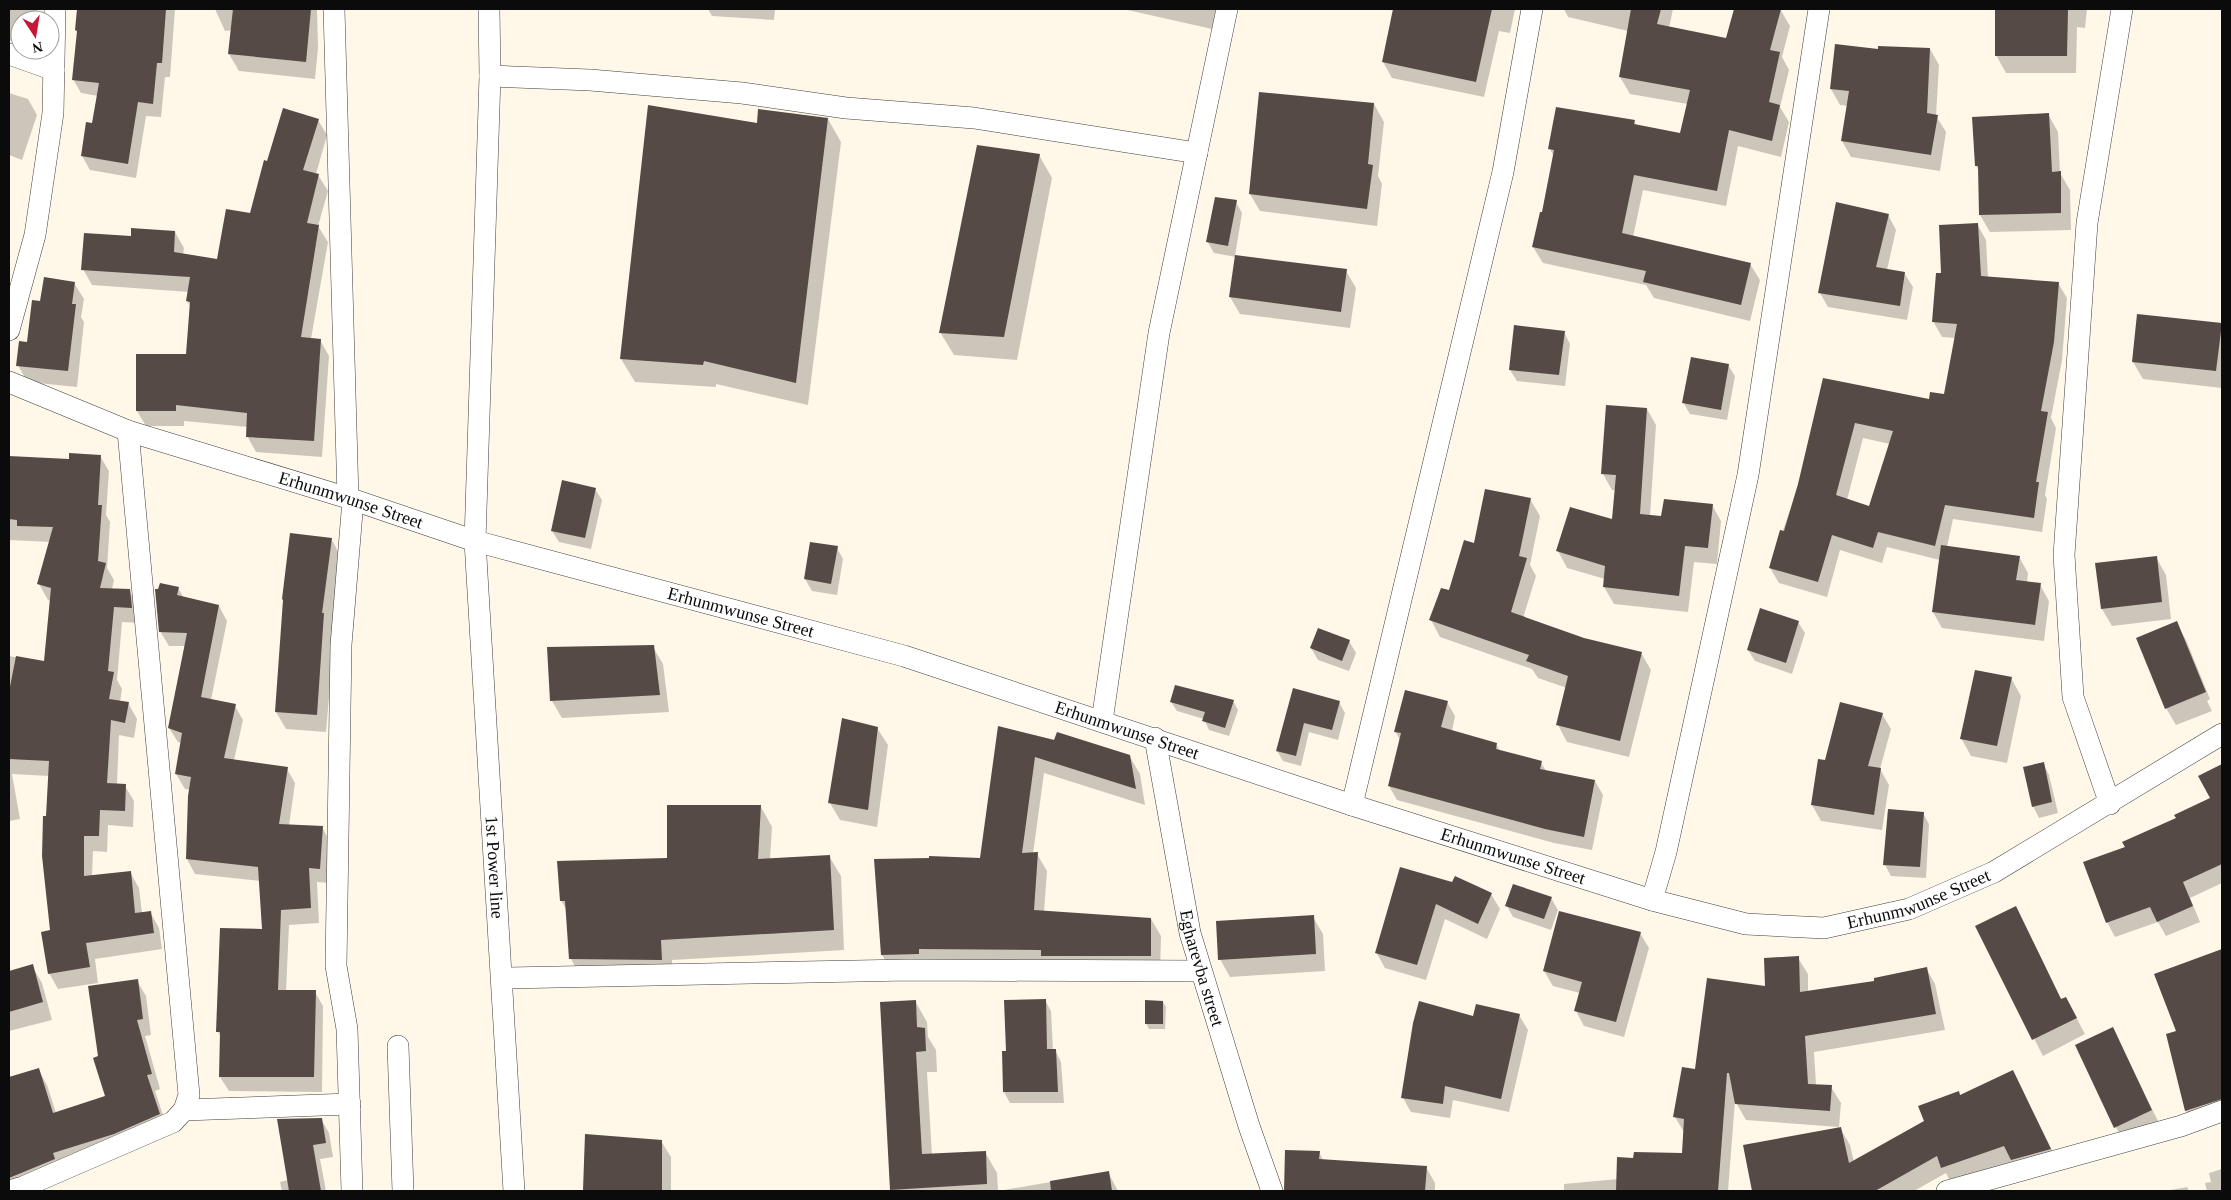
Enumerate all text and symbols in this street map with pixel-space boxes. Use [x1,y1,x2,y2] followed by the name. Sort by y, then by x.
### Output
[10,10,60,60] north arrow
[31,39,44,56] text: N
[276,467,426,533] street label: Erhunmwunse Street
[666,583,816,641] street label: Erhunmwunse Street
[1052,697,1202,763] street label: Erhunmwunse Street
[482,815,508,919] street label: 1st Power line
[1438,824,1588,888] street label: Erhunmwunse Street
[1845,865,1993,933] street label: Erhunmwunse Street
[1176,908,1228,1029] street label: Egharevba street

